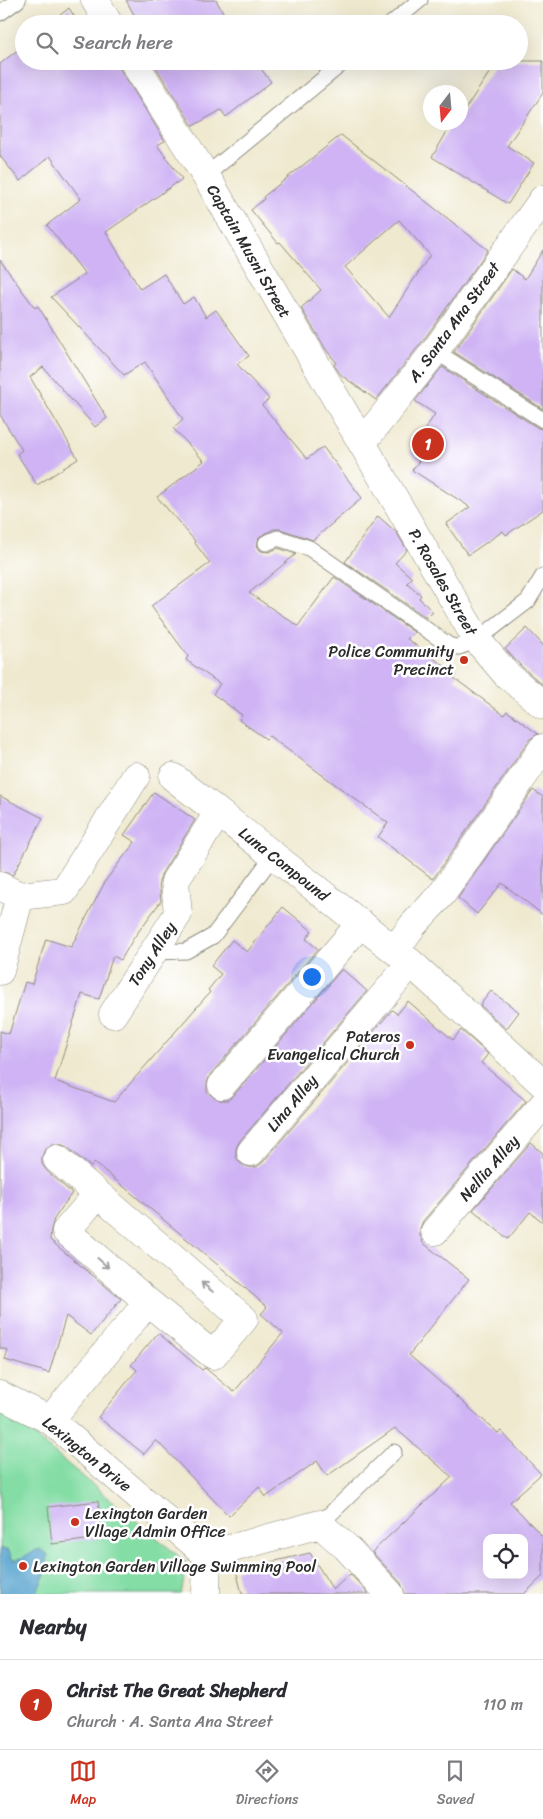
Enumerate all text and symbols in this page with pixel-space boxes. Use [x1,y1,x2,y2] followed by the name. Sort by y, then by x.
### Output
[15,15,528,70] search box
[73,26,173,59] text: Search here
[33,29,61,57] icon: search
[423,85,468,130] north arrow
[199,178,299,324] street label: Captain Musni Street
[400,255,508,389] street label: A. Santa Ana Street
[412,425,444,463] pin: 1
[400,523,486,642] street label: P. Rosales Street
[328,637,455,684] place label: Police Community Precinct
[458,654,470,666] marker: Police Community Precinct
[232,819,337,910] street label: Luna Compound
[120,915,184,992] street label: Tony Alley
[299,964,325,990] your location
[267,1022,400,1069] place label: Pateros Evangelical Church
[404,1039,416,1051] marker: Pateros Evangelical Church
[259,1067,325,1138] street label: Lina Alley
[451,1127,527,1208] street label: Nellia Alley
[97,1257,110,1269] one-way arrow
[201,1282,214,1293] one-way arrow
[36,1408,138,1500] street label: Lexington Drive
[85,1499,226,1546] place label: Lexington Garden Vllage Admin Office
[69,1516,81,1528] marker: Lexington Garden Vllage Admin Office
[483,1534,528,1579] map controls
[483,1534,528,1579] button: locate
[33,1552,316,1581] place label: Lexington Garden Village Swimming Pool
[17,1560,29,1572] marker: Lexington Garden Village Swimming Pool
[20,1608,86,1646] text: Nearby
[67,1674,287,1707] text: Christ The Great Shepherd
[33,1690,39,1719] text: 1
[483,1690,523,1719] text: 110 m
[67,1707,273,1736] text: Church · A. Santa Ana Street
[69,1757,97,1812] tab: Map
[236,1757,298,1812] tab: Directions
[437,1757,474,1812] tab: Saved

